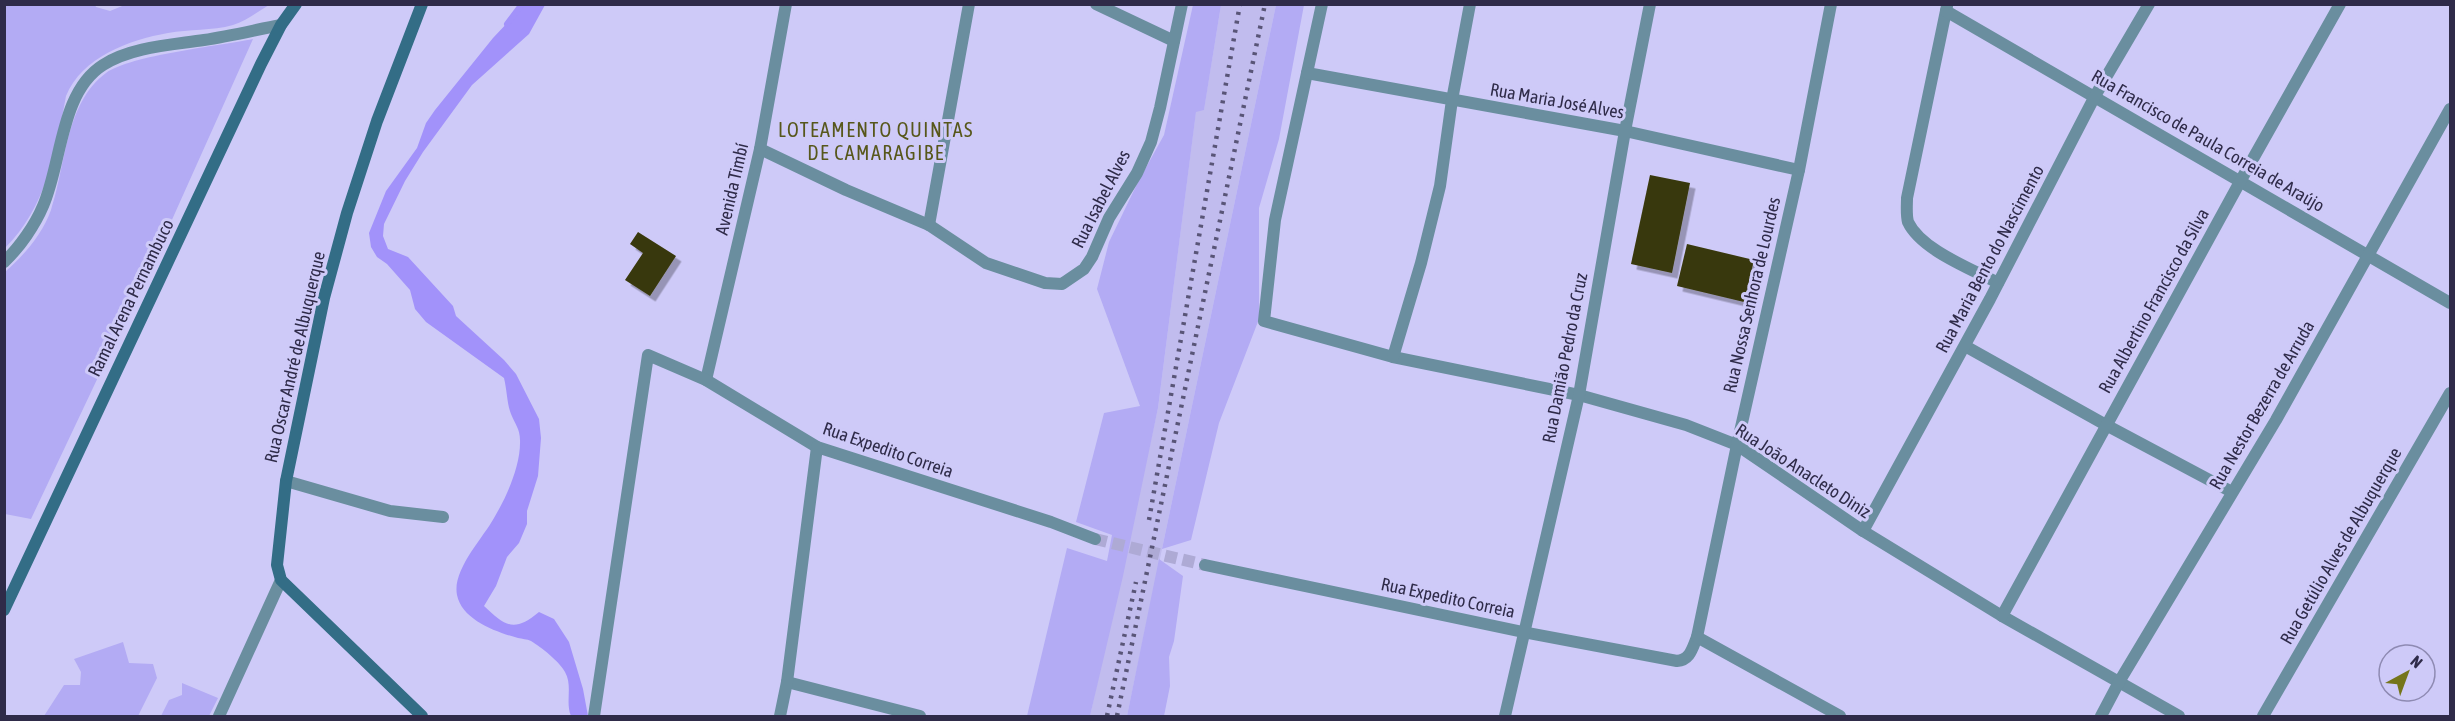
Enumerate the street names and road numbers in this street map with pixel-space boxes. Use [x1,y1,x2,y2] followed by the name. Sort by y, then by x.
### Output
[2088,65,2328,216] street label: Rua Francisco de Paula Correia de Araújo
[1488,78,1626,123] street label: Rua Maria José Alves
[711,141,752,237] street label: Avenida Timbí
[1067,146,1134,251] street label: Rua Isabel Alves
[1931,161,2048,356] street label: Rua Maria Bento do Nascimento
[1719,195,1784,395] street label: Rua Nossa Senhora de Lourdes
[2094,205,2213,397] street label: Rua Albertino Francisco da Silva
[83,216,178,380] street label: Ramal Arena Pernambuco
[260,249,329,465] street label: Rua Oscar André de Albuquerque
[1538,271,1591,445] street label: Rua Damião Pedro da Cruz
[2205,317,2319,493] street label: Rua Nestor Bezerra de Arruda
[820,417,956,482] street label: Rua Expedito Correia
[1732,419,1875,522] street label: Rua João Anacleto Diniz
[2276,444,2406,648] street label: Rua Getúlio Alves de Albuquerque
[1379,573,1517,622] street label: Rua Expedito Correia

